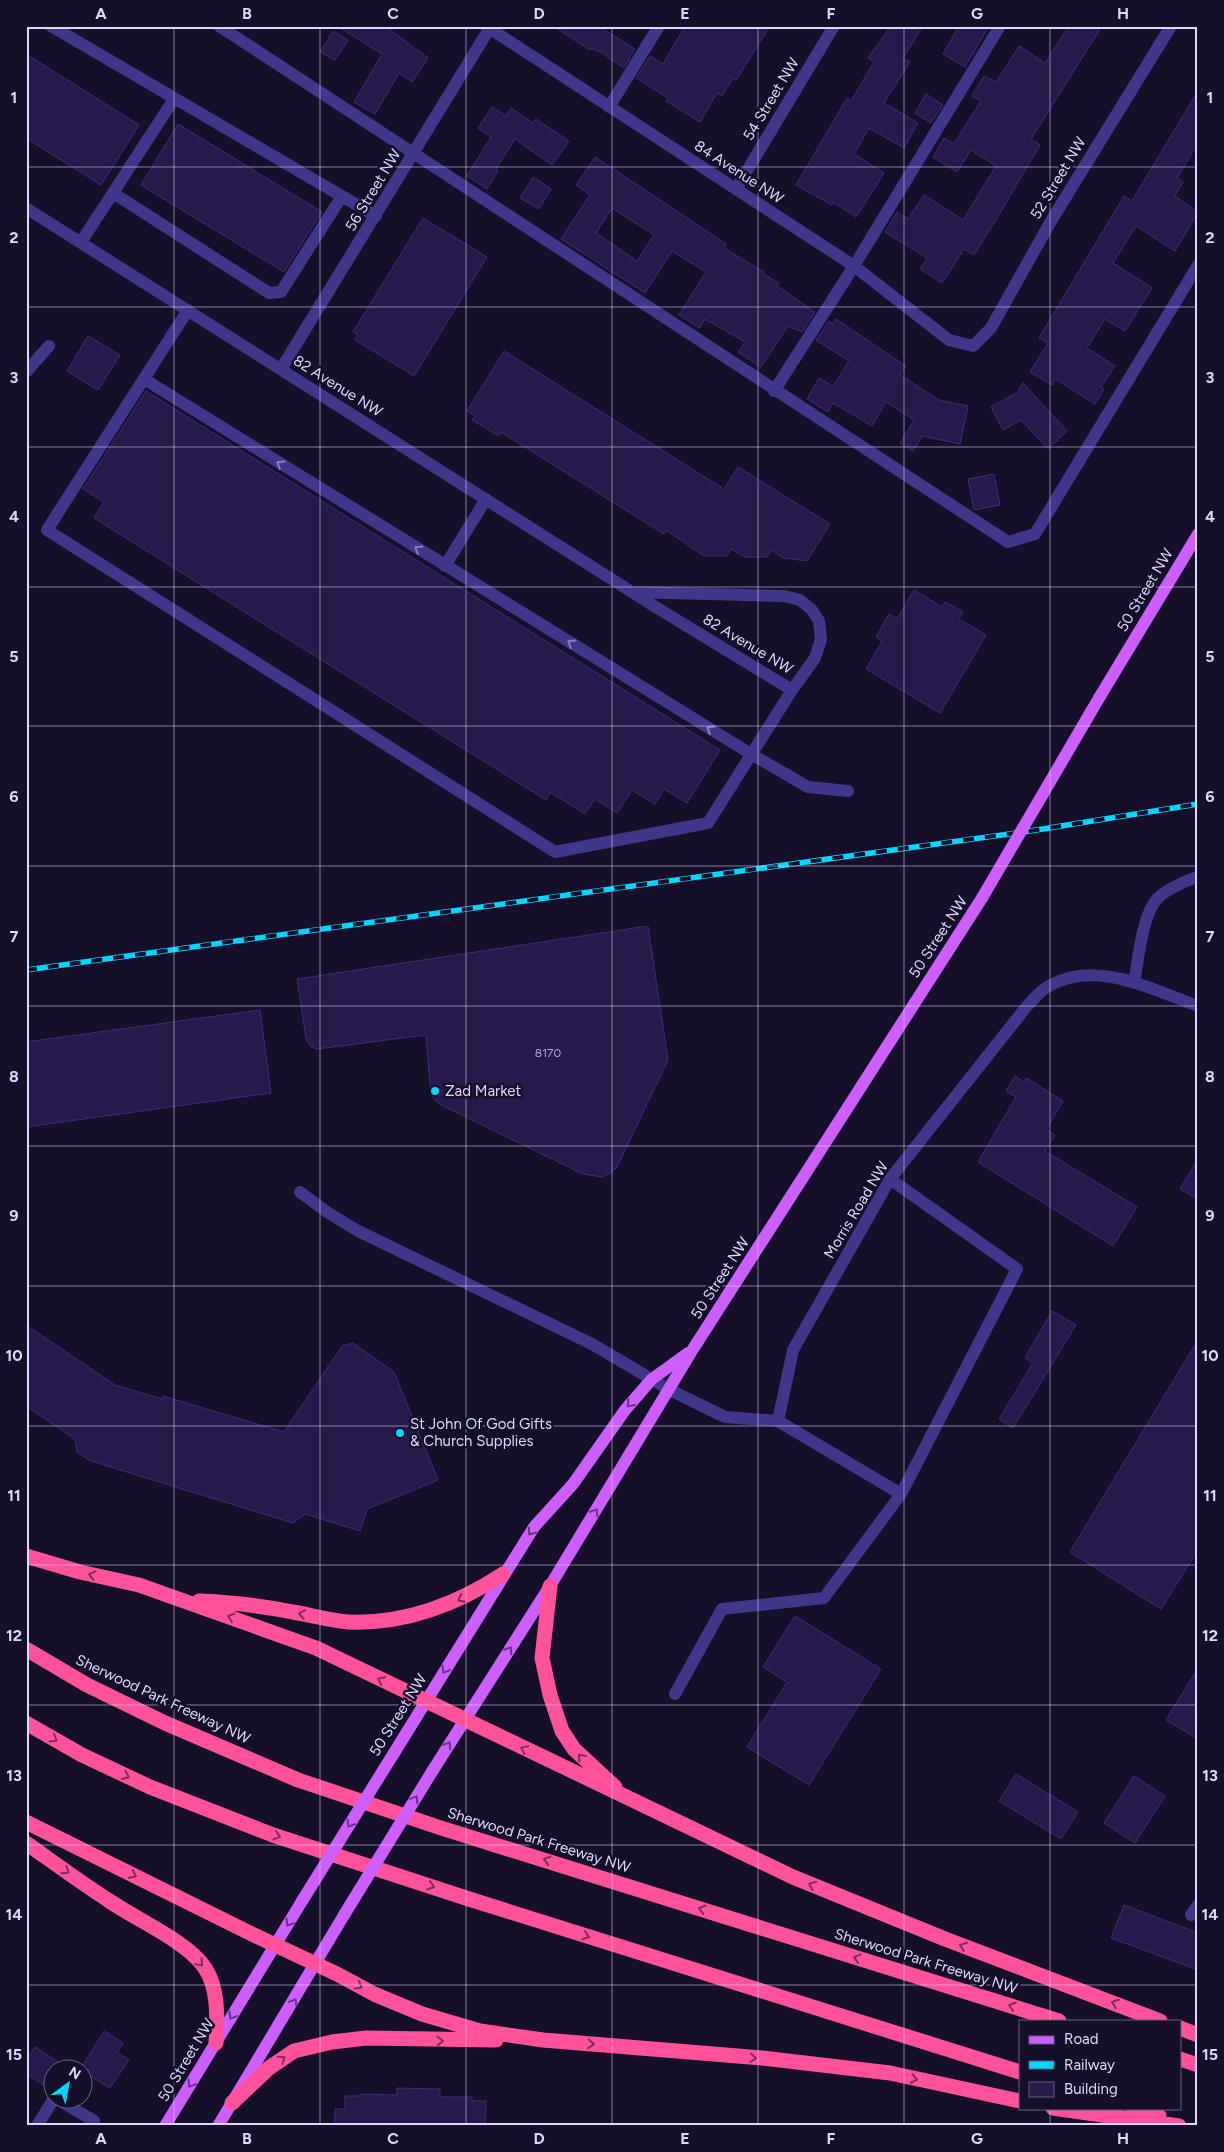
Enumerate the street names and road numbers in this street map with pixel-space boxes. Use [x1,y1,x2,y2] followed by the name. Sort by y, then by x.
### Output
[739,54,803,144] street label: 54 Street NW
[1026,133,1090,222] street label: 52 Street NW
[691,136,787,208] street label: 84 Avenue NW
[341,145,405,234] street label: 56 Street NW
[290,351,386,421] street label: 82 Avenue NW
[1113,545,1177,635] street label: 50 Street NW
[700,610,797,678] street label: 82 Avenue NW
[905,892,971,981] street label: 50 Street NW
[820,1158,892,1262] street label: Morris Road NW
[687,1233,753,1322] street label: 50 Street NW
[73,1651,254,1748] street label: Sherwood Park Freeway NW
[366,1670,431,1759] street label: 50 Street NW
[445,1804,633,1877] street label: Sherwood Park Freeway NW
[832,1925,1020,1998] street label: Sherwood Park Freeway NW
[154,2015,218,2105] street label: 50 Street NW

